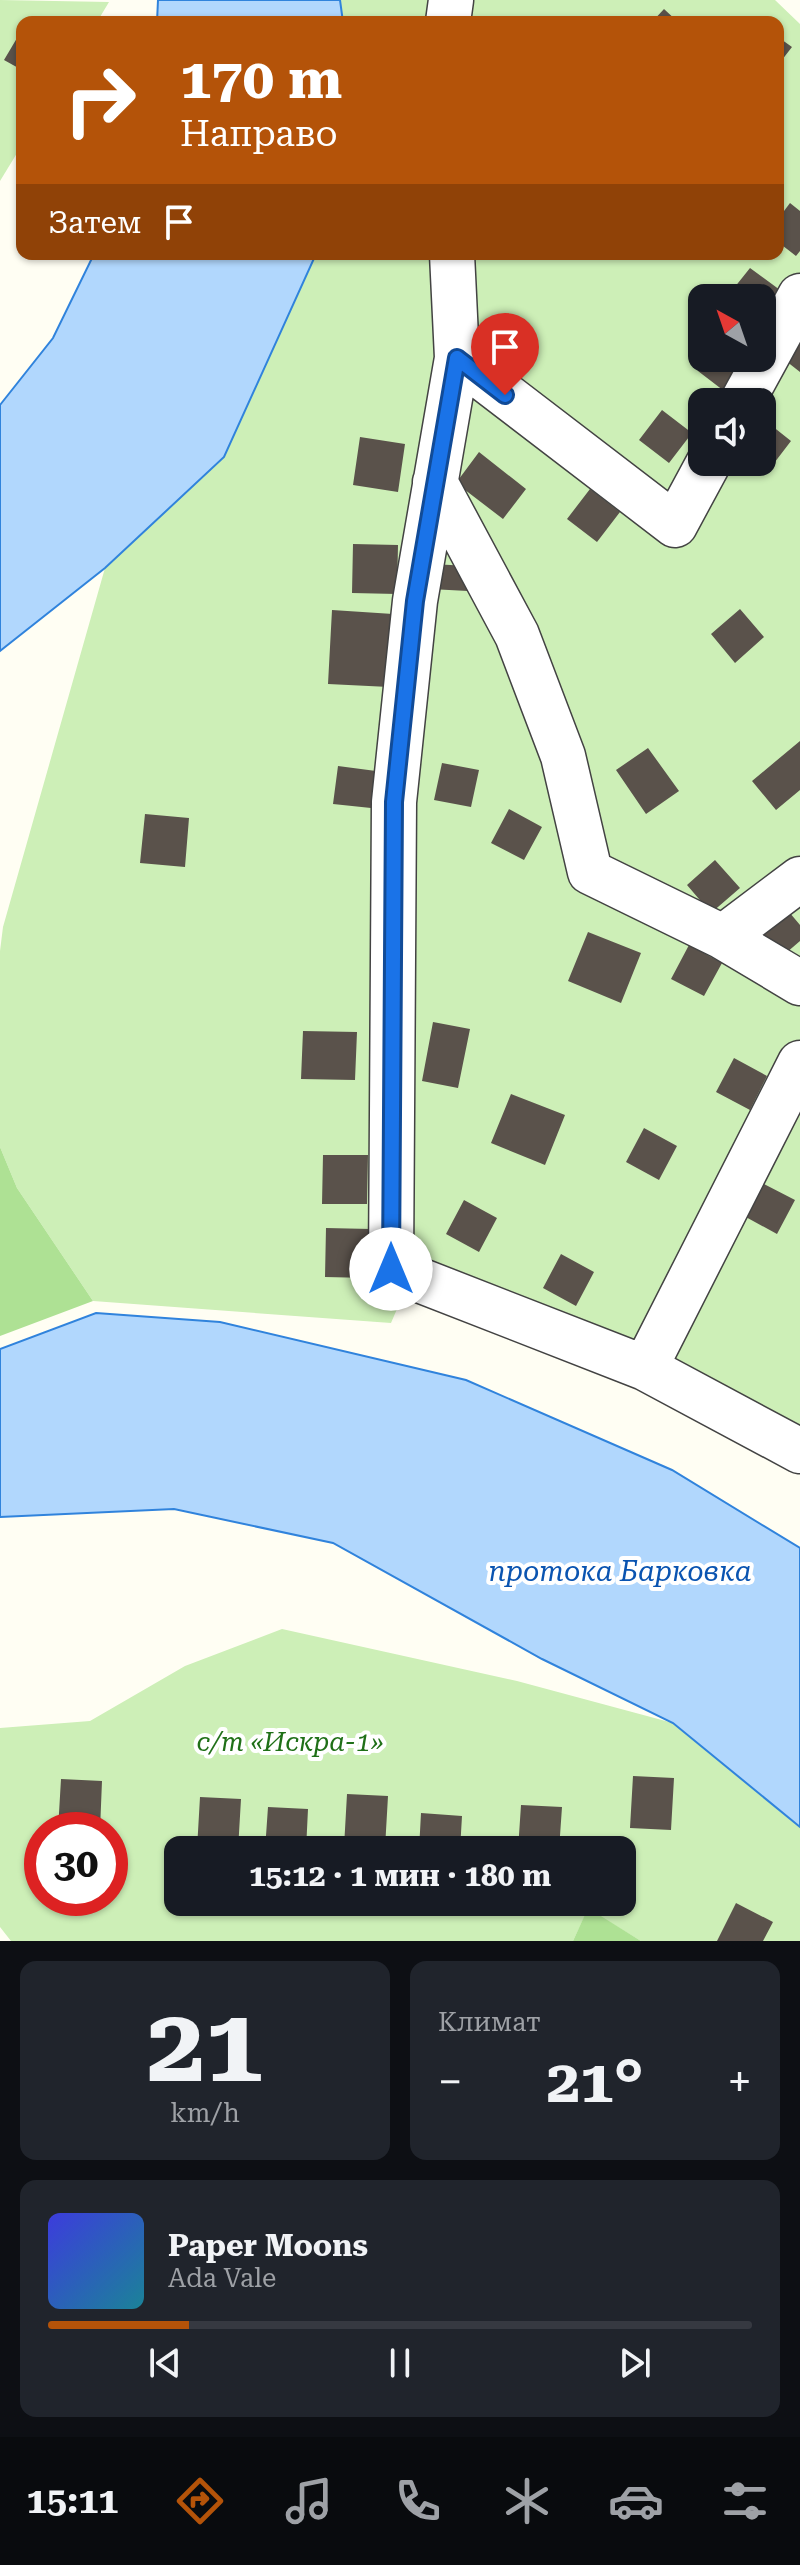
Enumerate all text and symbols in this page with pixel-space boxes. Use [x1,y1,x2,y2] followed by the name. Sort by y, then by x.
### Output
[180,46,342,112] text: 170 m
[48,48,152,152] icon: right
[180,113,338,155] text: Направо
[157,200,201,244] icon: arrive
[48,205,141,240] text: Затем
[688,284,776,372] north arrow
[688,284,776,476] map controls
[471,313,539,395] pin
[483,325,527,369] icon: arrive
[688,388,776,476] button: sound
[349,1227,433,1311] position arrow
[488,1555,752,1588] water label: протока Барковка
[196,1727,384,1757] park label: с/т «Искра-1»
[24,1812,128,1916] speed limit sign: 30
[249,1858,551,1893] text: 15:12 · 1 мин · 180 m
[147,1985,263,2106] text: 21
[438,2007,541,2037] text: Климат
[546,2046,644,2117] text: 21°
[438,2056,463,2108] text: −
[727,2056,752,2108] text: +
[170,2098,240,2128] text: km/h
[168,2228,368,2263] text: Paper Moons
[168,2263,276,2293] text: Ada Vale
[143,2341,187,2385] icon: previous
[378,2341,422,2385] icon: pause
[613,2341,657,2385] icon: next
[172,2473,228,2529] icon: directions
[281,2473,337,2529] icon: music
[390,2473,446,2529] icon: phone
[499,2473,555,2529] icon: climate
[608,2473,664,2529] icon: car
[717,2473,773,2529] icon: filters
[27,2480,118,2522] text: 15:11

